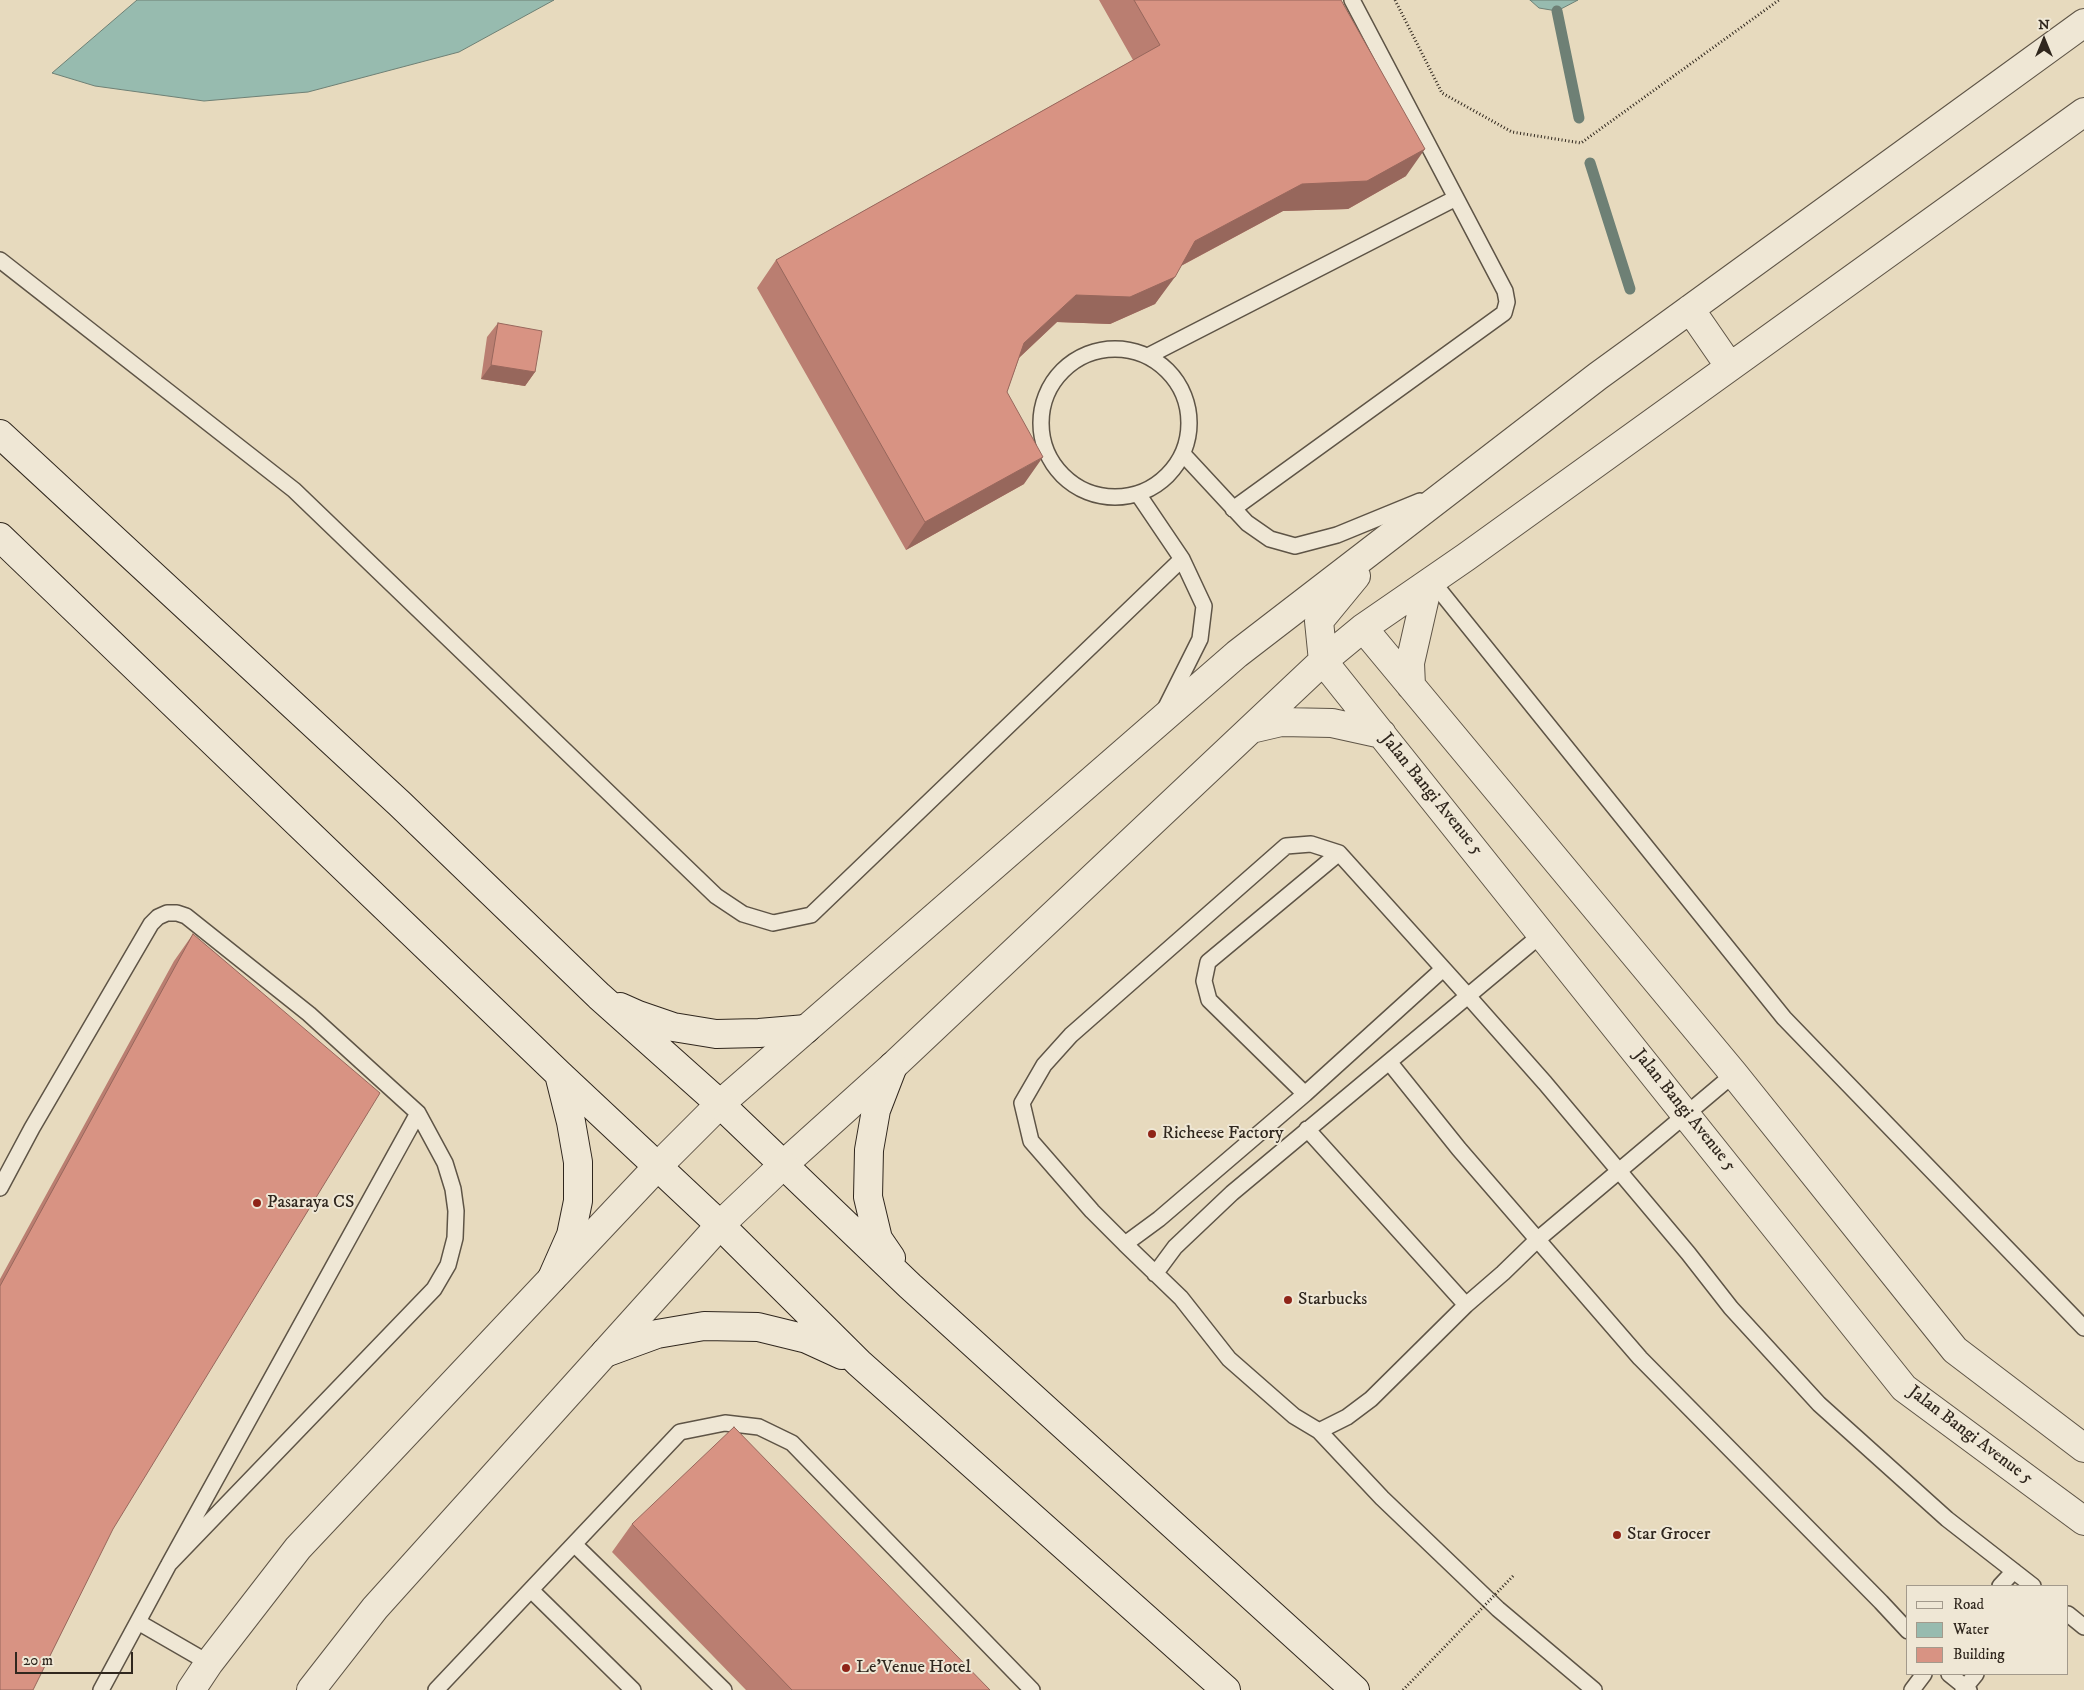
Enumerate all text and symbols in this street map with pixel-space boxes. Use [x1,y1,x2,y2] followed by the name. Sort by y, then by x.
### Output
[2019,15,2069,65] north arrow
[2038,16,2050,34] text: N
[1375,729,1487,861] street label: Jalan Bangi Avenue 5
[1628,1045,1740,1177] street label: Jalan Bangi Avenue 5
[1162,1123,1284,1145] place label: Richeese Factory
[1146,1128,1158,1140] marker: Richeese Factory
[267,1192,354,1214] place label: Pasaraya CS
[251,1197,263,1209] marker: Pasaraya CS
[1298,1289,1367,1311] place label: Starbucks
[1282,1294,1294,1306] marker: Starbucks
[1903,1382,2037,1490] street label: Jalan Bangi Avenue 5
[1627,1524,1710,1546] place label: Star Grocer
[1611,1529,1623,1541] marker: Star Grocer
[1906,1585,2069,1675] legend
[1953,1595,1984,1614] text: Road
[1953,1620,1989,1639] text: Water
[18,1642,135,1674] scale bar
[1953,1645,2005,1664] text: Building
[23,1651,53,1670] text: 20 m
[856,1657,971,1679] place label: Le'Venue Hotel
[840,1662,852,1674] marker: Le'Venue Hotel

